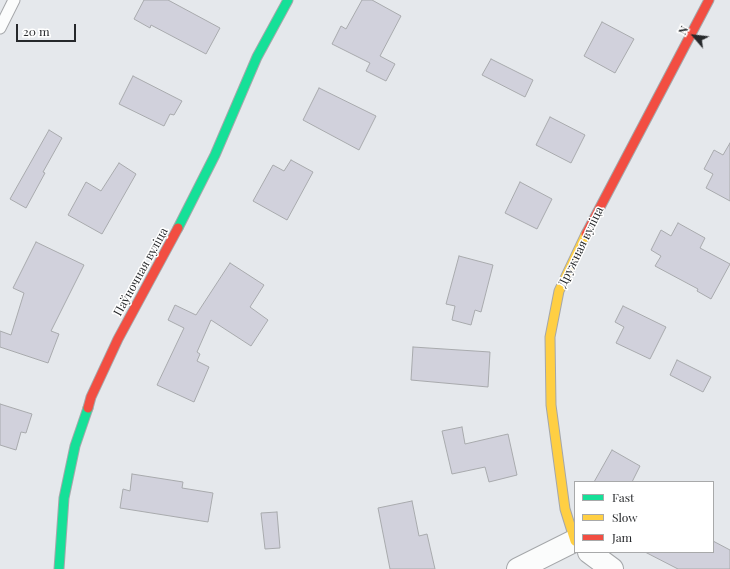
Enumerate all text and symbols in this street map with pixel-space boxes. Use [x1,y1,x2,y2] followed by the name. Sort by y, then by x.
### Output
[18,16,78,42] scale bar
[674,16,714,56] north arrow
[23,23,50,39] text: 20 m
[674,23,691,37] text: N
[555,204,607,290] street label: Дружная вуліца
[111,225,171,319] street label: Паўночная вуліца
[574,481,714,553] legend
[612,489,634,505] text: Fast
[612,509,638,525] text: Slow
[612,529,632,545] text: Jam

